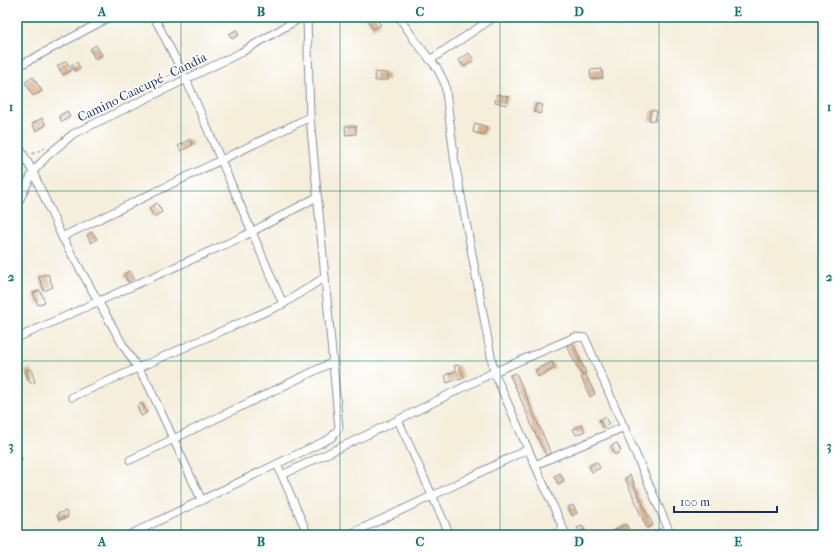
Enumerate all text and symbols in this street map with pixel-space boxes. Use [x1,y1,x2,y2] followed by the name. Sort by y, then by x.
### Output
[97,4,107,19] text: A
[257,4,266,19] text: B
[416,4,425,19] text: C
[574,4,584,19] text: D
[734,4,742,19] text: E
[75,49,210,125] street label: Camino Caacupé - Candia
[9,99,14,114] text: 1
[827,99,832,114] text: 1
[8,269,15,284] text: 2
[826,269,833,284] text: 2
[8,438,14,454] text: 3
[826,438,832,454] text: 3
[674,488,777,514] scale bar
[680,495,710,509] text: 100 m
[97,534,107,549] text: A
[257,534,266,549] text: B
[416,534,425,549] text: C
[574,534,584,549] text: D
[734,534,742,549] text: E

